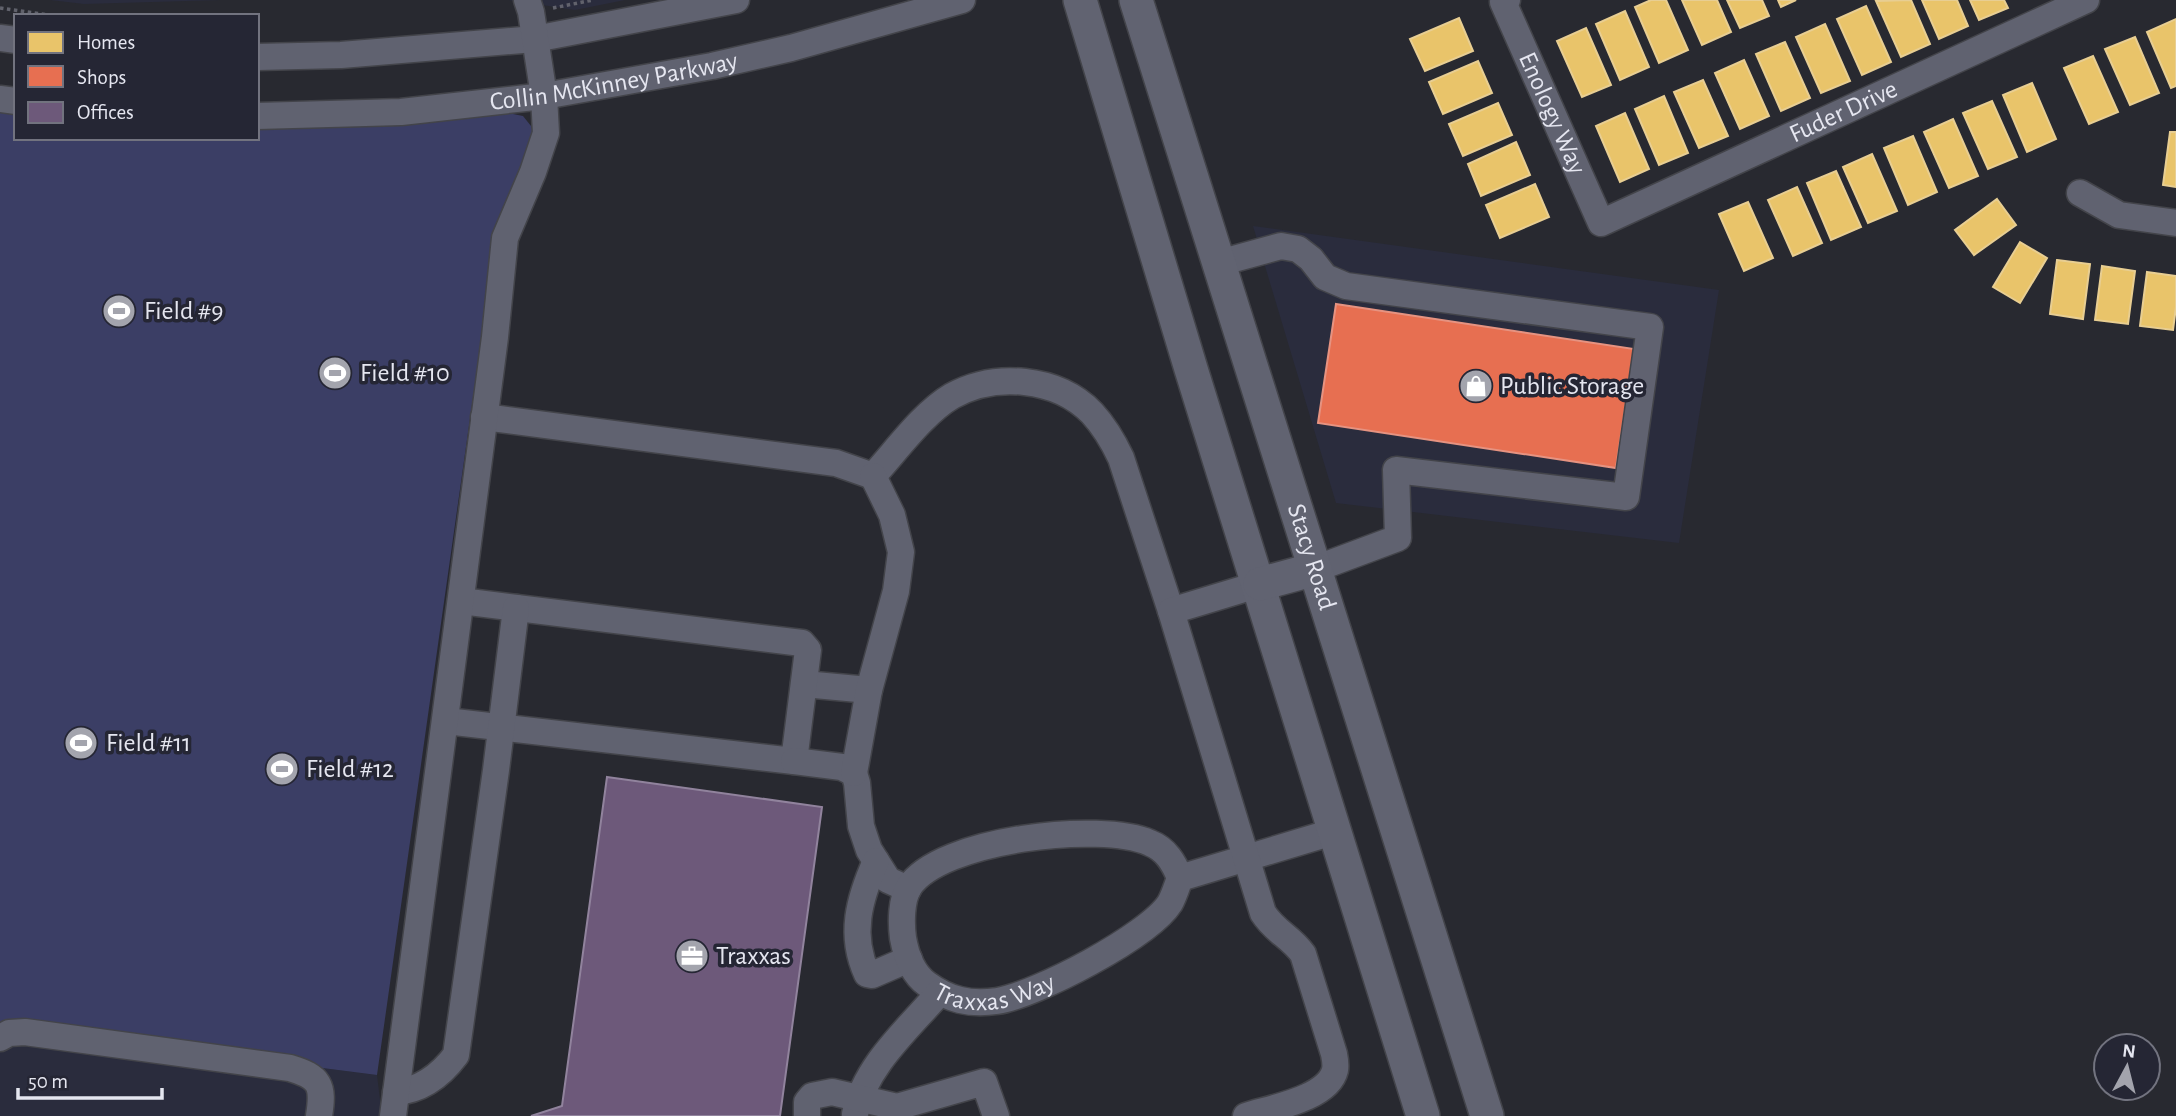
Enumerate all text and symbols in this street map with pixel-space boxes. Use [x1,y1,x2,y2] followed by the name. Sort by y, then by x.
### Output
[14,14,259,140] legend
[77,32,135,53] text: Homes
[488,48,740,115] street label: Collin McKinney Parkway
[1514,48,1591,178] street label: Enology Way
[77,67,126,88] text: Shops
[1785,76,1901,148] street label: Fuder Drive
[77,102,134,123] text: Offices
[100,292,138,330] sports icon: Field #9
[144,298,223,324] place label: Field #9
[316,354,354,392] sports icon: Field #10
[360,360,450,386] place label: Field #10
[1457,367,1495,405] shop icon: Public Storage
[1500,373,1644,399] place label: Public Storage
[1283,501,1341,613] street label: Stacy Road
[62,724,100,762] sports icon: Field #11
[106,730,191,756] place label: Field #11
[263,750,301,788] sports icon: Field #12
[306,756,394,782] place label: Field #12
[673,937,711,975] office icon: Traxxas
[716,943,791,969] place label: Traxxas
[930,969,1059,1015] street label: Traxxas Way
[2092,1032,2162,1102] north arrow
[2121,1041,2137,1062] text: N
[18,1056,161,1100] scale bar
[28,1071,68,1092] text: 50 m

